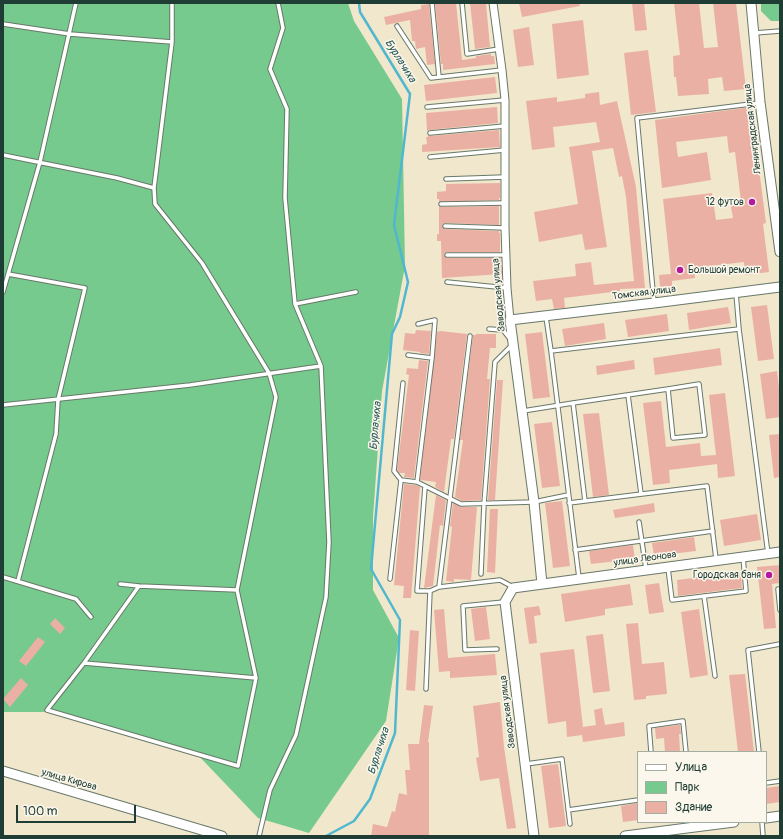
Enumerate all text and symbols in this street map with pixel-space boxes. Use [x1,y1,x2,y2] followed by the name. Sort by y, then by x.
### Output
[382,37,418,85] water label: Бурлачиха
[742,83,764,175] street label: Ленинградская улица
[706,196,744,208] place label: 12 футов
[747,197,757,207] marker: 12 футов
[490,258,508,332] street label: Заводская улица
[688,264,760,276] place label: Большой ремонт
[675,265,685,275] marker: Большой ремонт
[611,283,677,303] street label: Томская улица
[367,401,385,451] water label: Бурлачиха
[613,549,677,569] street label: улица Леонова
[693,569,761,581] place label: Городская баня
[764,570,774,580] marker: Городская баня
[498,675,518,749] street label: Заводская улица
[365,726,393,776] water label: Бурлачиха
[637,751,767,823] legend
[675,760,707,775] text: Улица
[40,766,98,794] street label: улица Кирова
[675,780,700,795] text: Парк
[18,797,138,823] scale bar
[675,800,712,815] text: Здание
[23,804,57,819] text: 100 m

